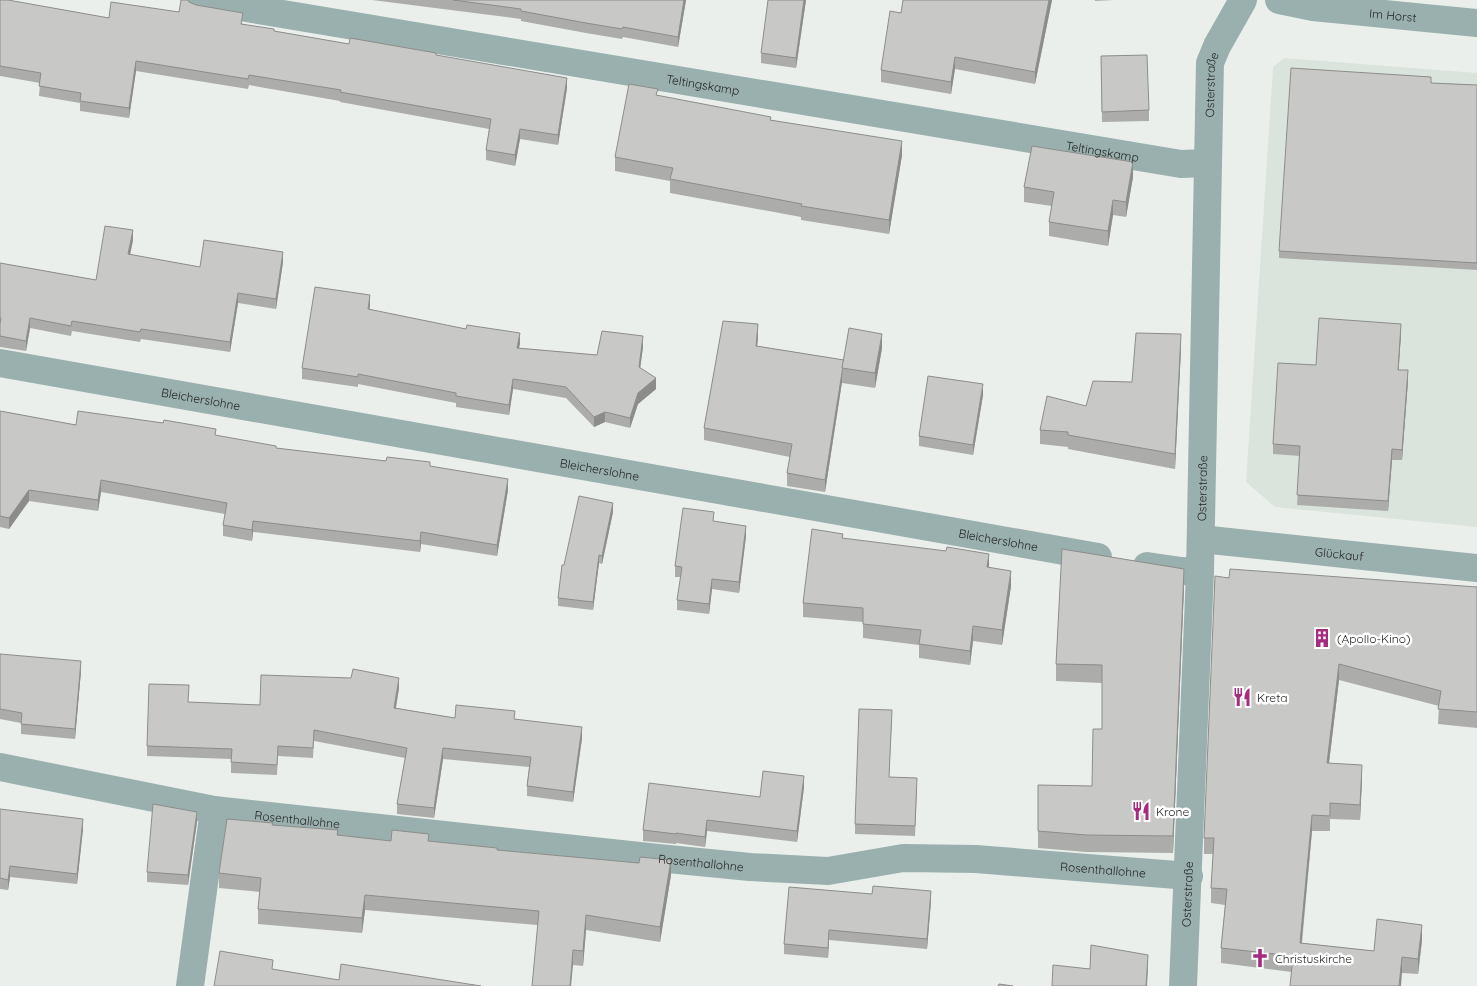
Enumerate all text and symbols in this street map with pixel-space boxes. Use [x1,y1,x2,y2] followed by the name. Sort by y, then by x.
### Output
[1369,5,1417,25] street label: Im Horst
[1201,49,1221,117] street label: Osterstraße
[665,71,741,98] street label: Teltingskamp
[1065,137,1140,164] street label: Teltingskamp
[160,384,242,413] street label: Bleicherslohne
[559,455,641,483] street label: Bleicherslohne
[1193,455,1210,521] street label: Osterstraße
[958,525,1040,554] street label: Bleicherslohne
[1314,544,1365,564] street label: Glückauf
[1311,627,1333,649] building icon: (Apollo-Kino)
[1337,631,1410,646] place label: (Apollo-Kino)
[1231,686,1253,708] restaurant icon: Kreta
[1257,690,1287,705] place label: Kreta
[1130,800,1152,822] restaurant icon: Krone
[1156,804,1190,819] place label: Krone
[254,807,341,831] street label: Rosenthallohne
[657,851,745,874] street label: Rosenthallohne
[1060,858,1147,880] street label: Rosenthallohne
[1178,861,1196,927] street label: Osterstraße
[1249,947,1271,969] church icon: Christuskirche
[1275,951,1352,966] place label: Christuskirche

